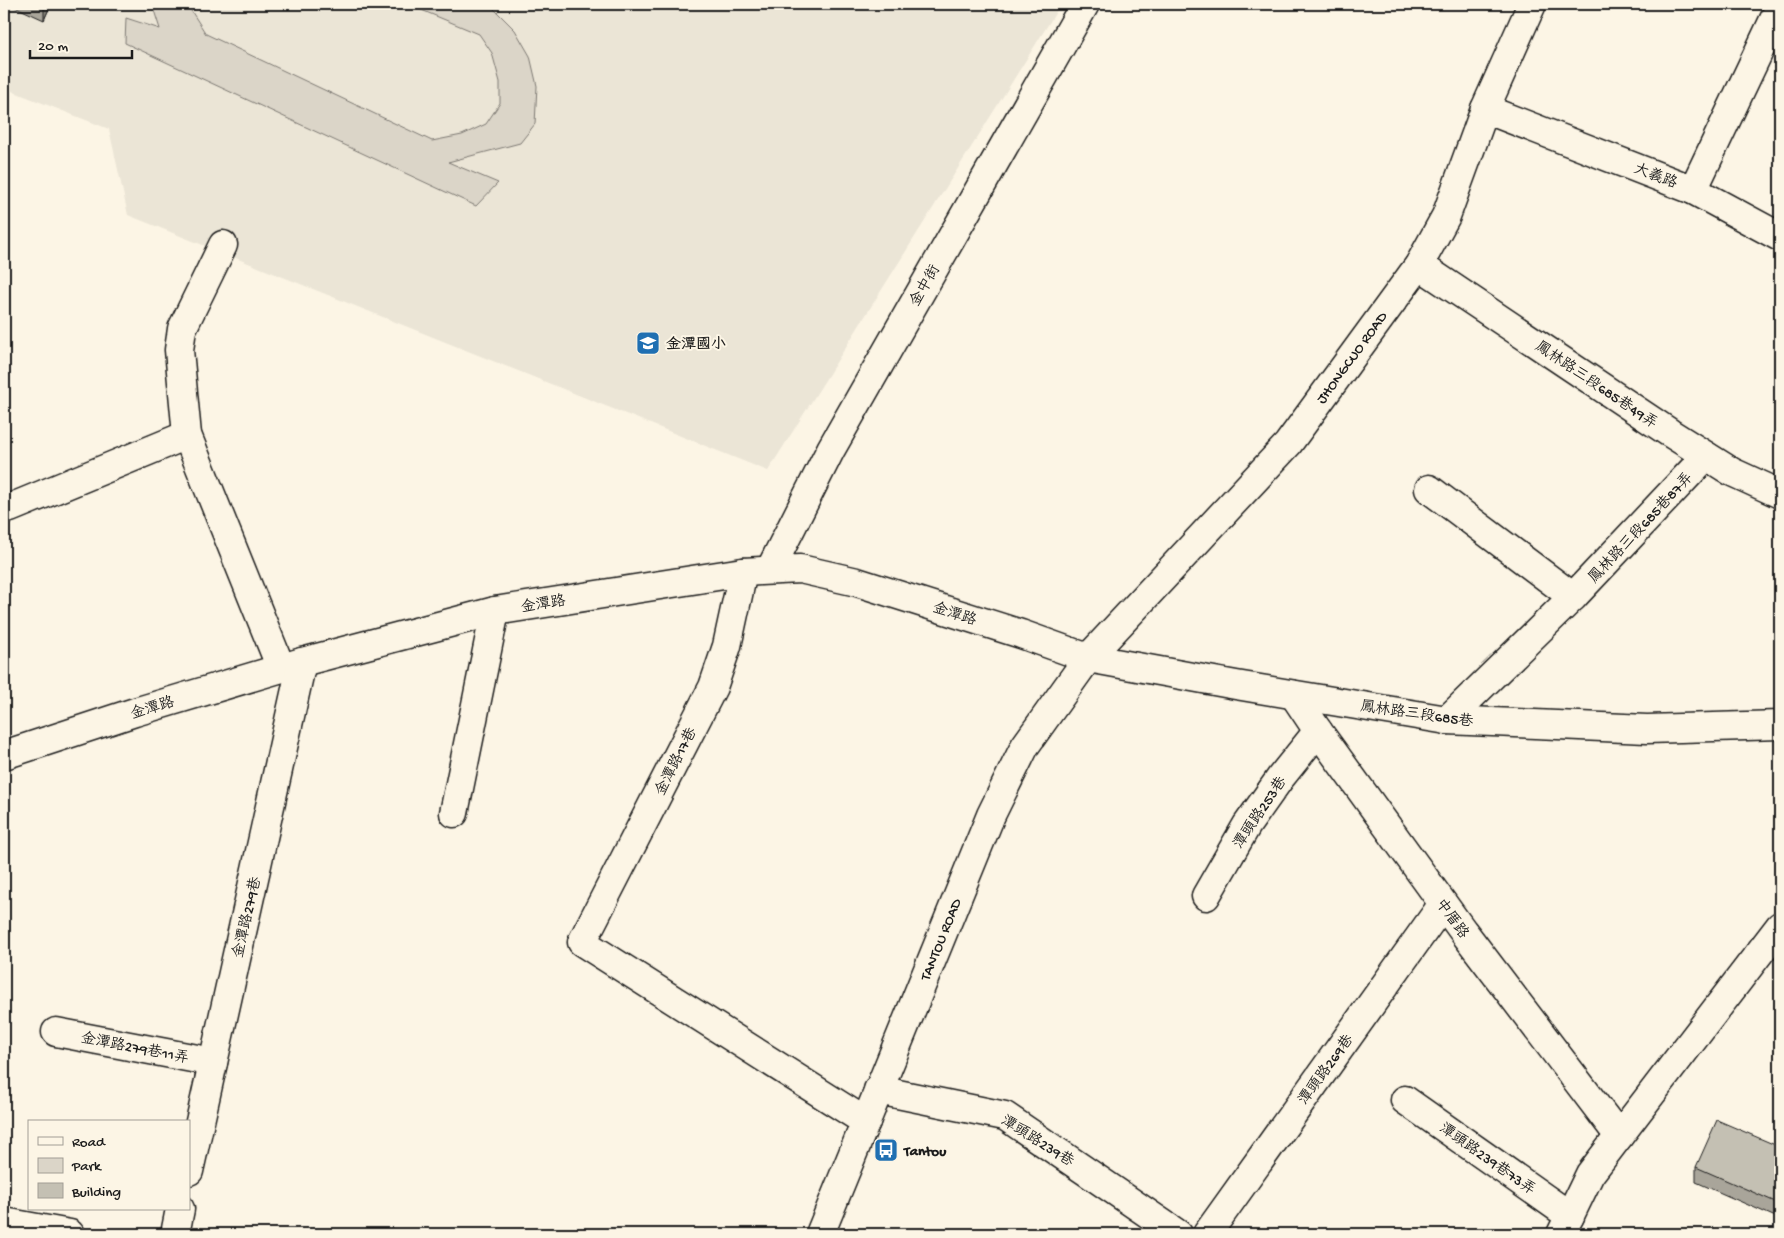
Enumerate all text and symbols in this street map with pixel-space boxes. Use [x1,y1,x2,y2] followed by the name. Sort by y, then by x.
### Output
[30,28,132,60] scale bar
[38,38,68,56] text: 20 m
[1631,160,1680,193] street label: 大義路
[907,262,945,310] street label: 金中街
[1313,308,1392,408] street label: JHONGCUO ROAD
[635,330,661,356] school or university icon: 金潭國小
[666,336,726,354] place label: 金潭國小
[1531,338,1660,433] street label: 鳳林路三段685巷49弄
[1586,469,1697,587] street label: 鳳林路三段685巷87弄
[520,593,567,617] street label: 金潭路
[930,599,979,630] street label: 金潭路
[128,694,177,724] street label: 金潭路
[1359,698,1474,732] street label: 鳳林路三段685巷
[652,725,702,799] street label: 金潭路17巷
[1230,774,1291,853] street label: 潭頭路253巷
[230,875,266,960] street label: 金潭路279巷
[917,896,967,984] street label: TANTOU ROAD
[1431,896,1472,943] street label: 中厝路
[79,1030,190,1068] street label: 金潭路279巷11弄
[1295,1032,1358,1109] street label: 潭頭路269巷
[997,1112,1077,1171] street label: 潭頭路239巷
[28,1120,190,1210] legend
[1435,1120,1538,1199] street label: 潭頭路239巷73弄
[72,1134,106,1152] text: Road
[873,1137,899,1163] bus stop icon: Tantou
[903,1143,947,1161] place label: Tantou
[71,1158,102,1176] text: Park
[71,1184,121,1202] text: Building

